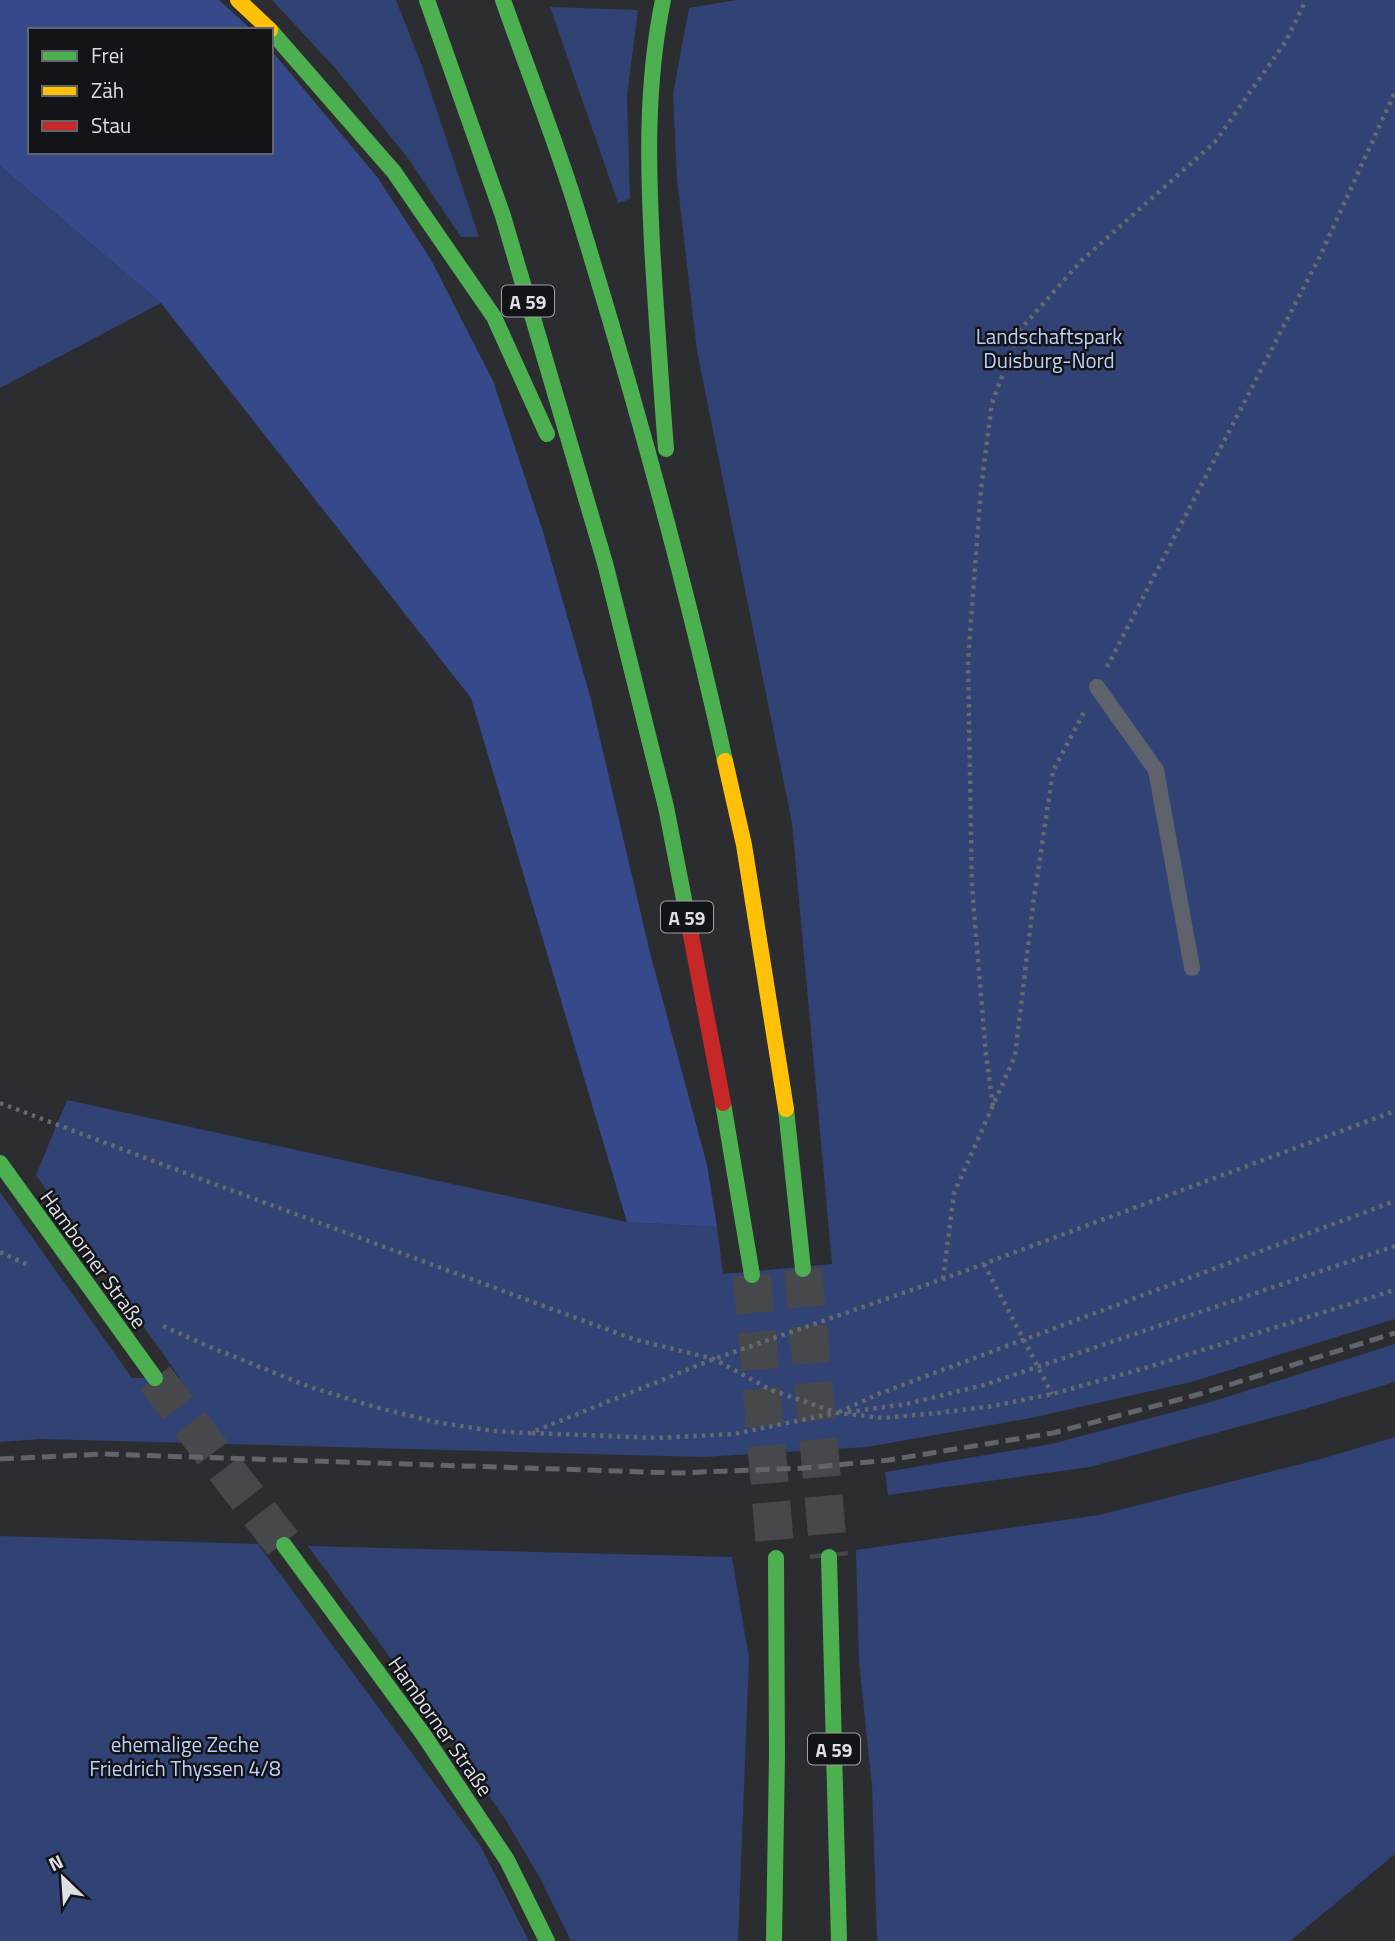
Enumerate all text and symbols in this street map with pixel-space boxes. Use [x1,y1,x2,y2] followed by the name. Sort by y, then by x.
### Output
[28,28,273,154] legend
[91,39,124,71] text: Frei
[91,74,124,106] text: Zäh
[91,109,131,141] text: Stau
[502,286,554,316] road number: A 59
[976,320,1122,376] park label: Landschaftspark Duisburg-Nord
[661,902,713,932] road number: A 59
[33,1183,155,1335] street label: Hamborner Straße
[381,1649,501,1803] street label: Hamborner Straße
[89,1728,281,1784] park label: ehemalige Zeche Friedrich Thyssen 4/8
[808,1734,860,1764] road number: A 59
[28,1843,98,1913] north arrow
[44,1846,68,1878] text: N

